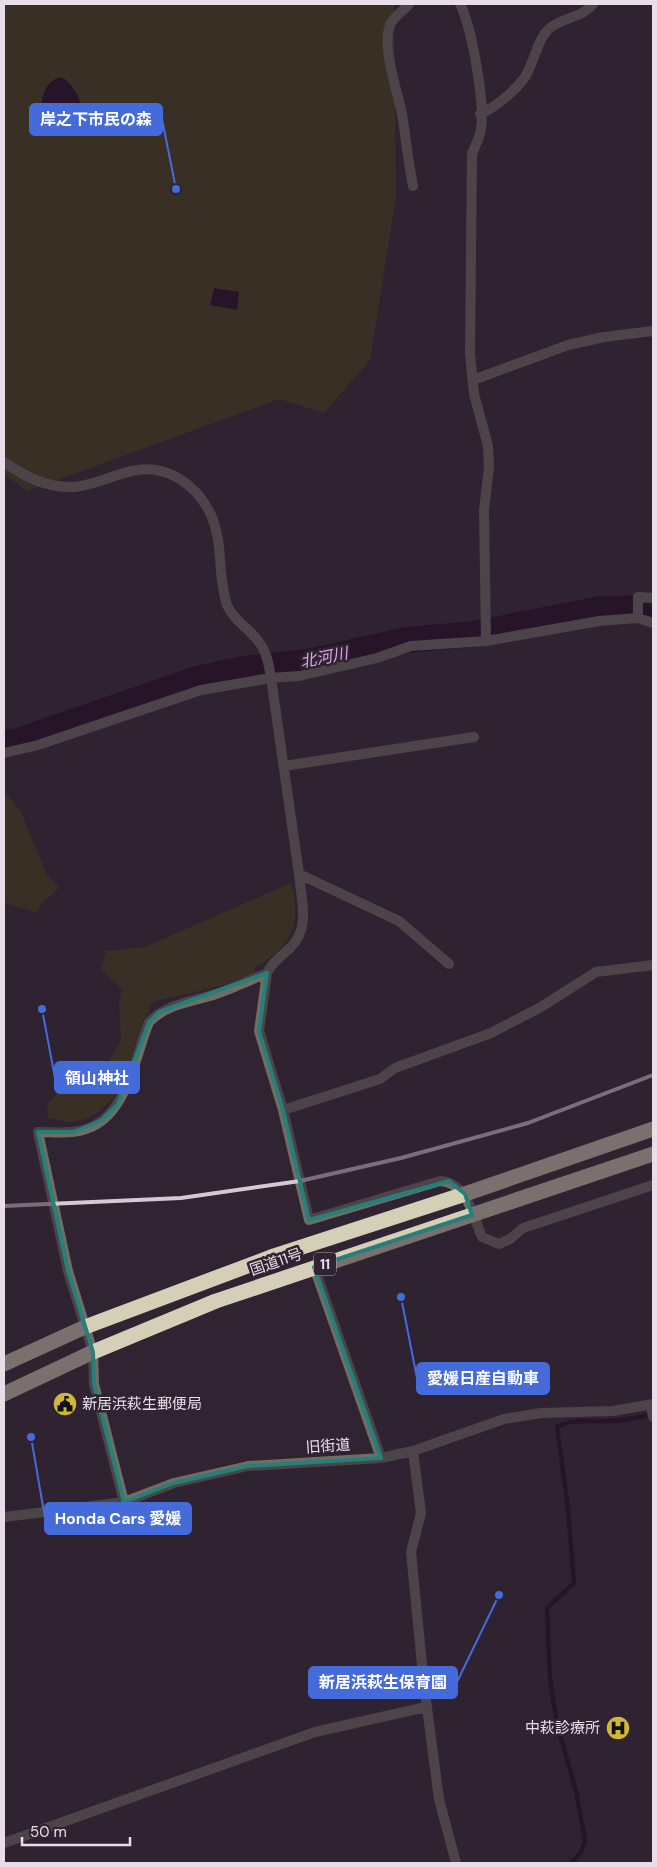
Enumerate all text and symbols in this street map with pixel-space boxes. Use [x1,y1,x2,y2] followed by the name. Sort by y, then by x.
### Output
[30,104,162,135] callout: 岸之下市民の森
[40,109,152,130] text: 岸之下市民の森
[299,642,352,672] water label: 北河川
[55,1062,139,1093] callout: 領山神社
[65,1068,129,1089] text: 領山神社
[247,1244,305,1280] street label: 国道11号
[314,1252,336,1276] road number: 11
[417,1363,549,1394] callout: 愛媛日産自動車
[427,1368,539,1389] text: 愛媛日産自動車
[52,1391,78,1417] public building icon: 新居浜萩生郵便局
[82,1394,202,1414] place label: 新居浜萩生郵便局
[305,1434,351,1458] street label: 旧街道
[45,1503,191,1534] callout: Honda Cars 愛媛
[55,1508,181,1529] text: Honda Cars 愛媛
[309,1667,457,1698] callout: 新居浜萩生保育園
[319,1672,447,1693] text: 新居浜萩生保育園
[605,1715,631,1741] hospital icon: 中萩診療所
[525,1718,600,1738] place label: 中萩診療所
[22,1814,130,1846] scale bar
[30,1822,67,1842] text: 50 m

